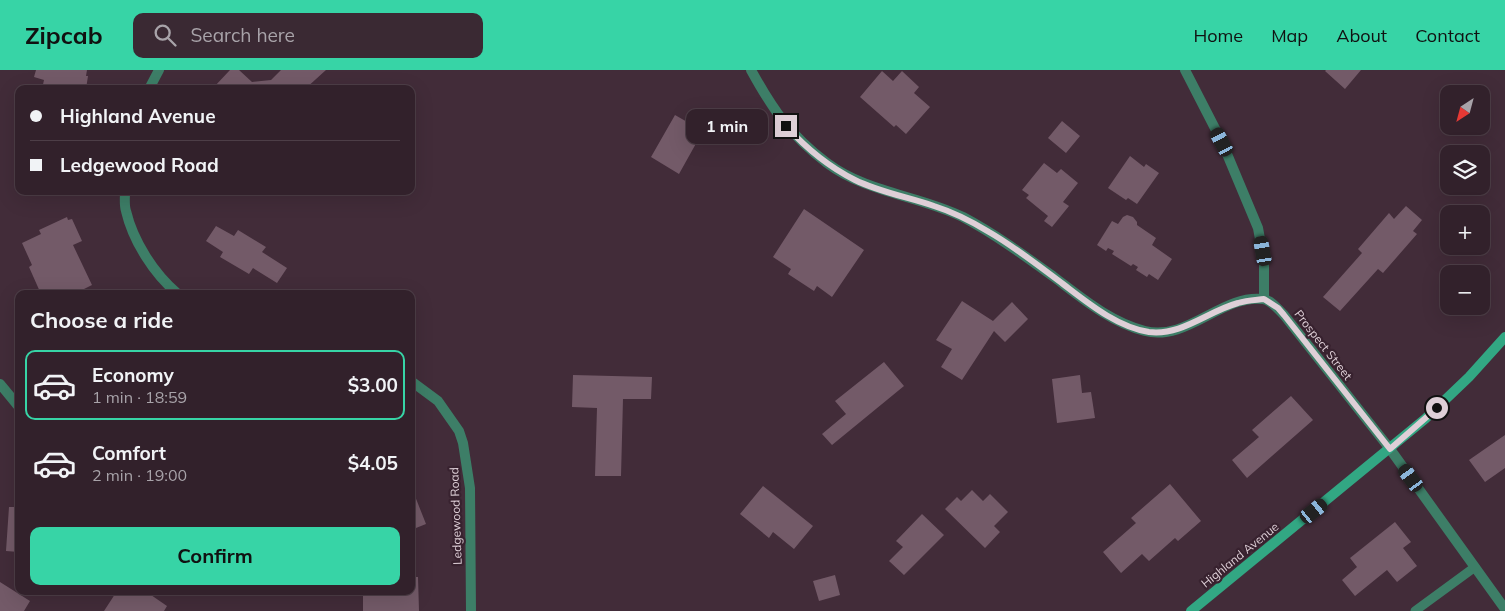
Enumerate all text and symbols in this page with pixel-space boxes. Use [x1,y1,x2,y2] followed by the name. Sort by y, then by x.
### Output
[133,13,483,58] search box
[25,20,103,50] text: Zipcab
[151,21,179,49] icon: search
[191,23,295,47] text: Search here
[1193,24,1243,47] text: Home
[1271,24,1308,47] text: Map
[1336,24,1387,47] text: About
[1415,24,1480,47] text: Contact
[1440,85,1490,135] north arrow
[1440,85,1490,315] map controls
[60,104,216,128] text: Highland Avenue
[686,108,768,144] callout: 1 min
[775,115,797,137] route end
[706,116,748,136] text: 1 min
[1208,125,1235,159] car
[1440,145,1490,195] button: layers
[60,153,219,177] text: Ledgewood Road
[1440,205,1490,255] button: +
[1253,235,1272,267] car
[1440,265,1490,315] button: −
[30,306,173,334] text: Choose a ride
[1291,307,1355,383] street label: Prospect Street
[32,363,77,408] icon: car
[92,363,174,387] text: Economy
[348,373,398,397] text: $3.00
[92,387,187,407] text: 1 min · 18:59
[1426,397,1448,419] route start
[32,441,77,486] icon: car
[92,441,166,465] text: Comfort
[348,451,398,475] text: $4.05
[1396,461,1425,495] car
[92,465,187,485] text: 2 min · 19:00
[446,467,465,565] street label: Ledgewood Road
[1297,496,1330,526] car
[1198,519,1282,591] street label: Highland Avenue
[30,527,400,585] button: Confirm

